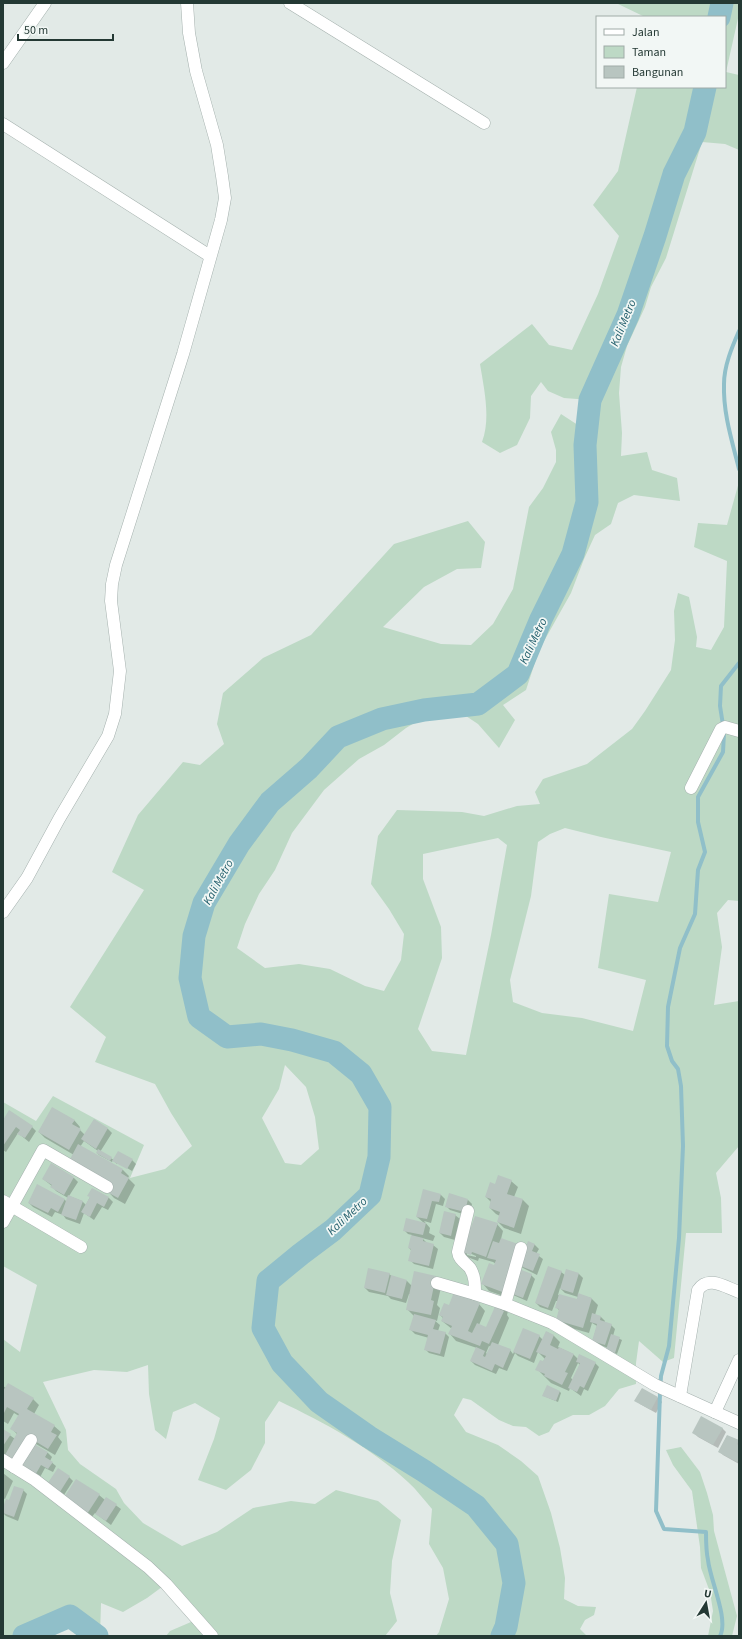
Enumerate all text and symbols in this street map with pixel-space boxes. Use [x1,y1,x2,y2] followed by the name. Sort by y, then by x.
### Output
[18,16,113,42] scale bar
[596,16,726,88] legend
[24,22,48,39] text: 50 m
[632,24,659,41] text: Jalan
[632,44,666,61] text: Taman
[632,64,683,81] text: Bangunan
[606,297,641,349] water label: Kali Metro
[515,615,552,667] water label: Kali Metro
[199,857,238,908] water label: Kali Metro
[324,1193,371,1239] water label: Kali Metro
[686,1583,726,1623] north arrow
[703,1586,713,1602] text: U

